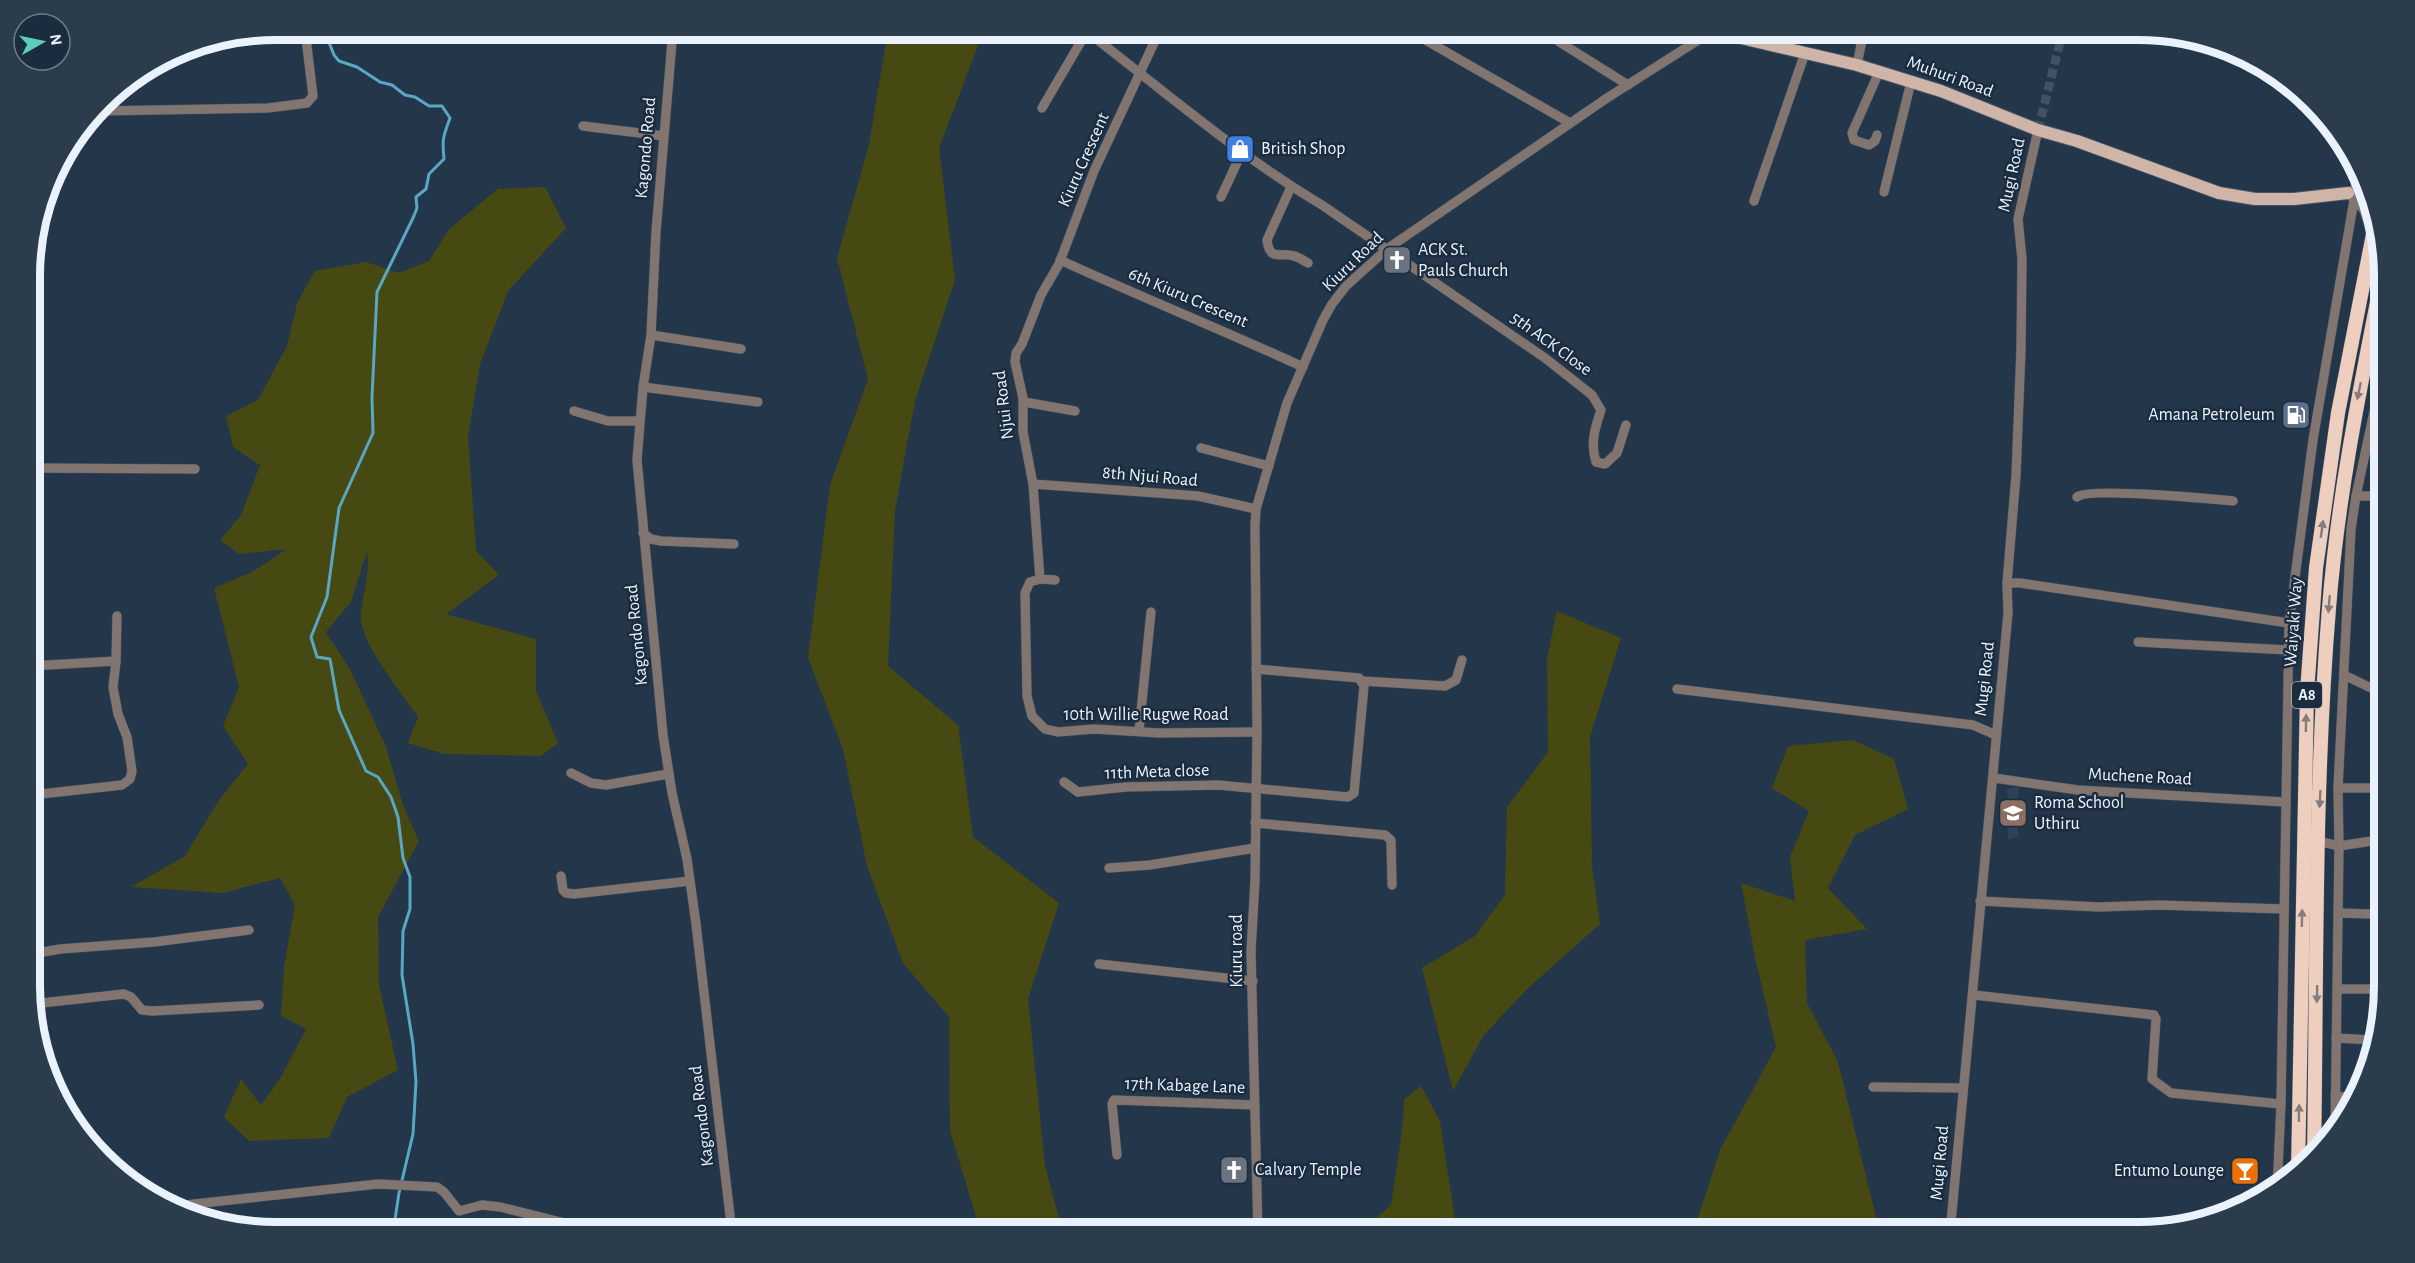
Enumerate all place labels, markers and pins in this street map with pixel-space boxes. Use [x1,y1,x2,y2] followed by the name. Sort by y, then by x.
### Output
[1224,133,1256,165] shop icon: British Shop
[1261,140,1345,158] place label: British Shop
[1418,241,1508,280] place label: ACK St. Pauls Church
[1381,244,1413,276] church icon: ACK St. Pauls Church
[2280,399,2312,431] fuel station icon: Amana Petroleum
[2148,406,2275,424] place label: Amana Petroleum
[2034,794,2124,833] place label: Roma School Uthiru
[1997,797,2029,829] school or university icon: Roma School Uthiru
[1218,1154,1250,1186] church icon: Calvary Temple
[2229,1155,2261,1187] bar icon: Entumo Lounge
[1255,1161,1362,1179] place label: Calvary Temple
[2114,1162,2224,1180] place label: Entumo Lounge

